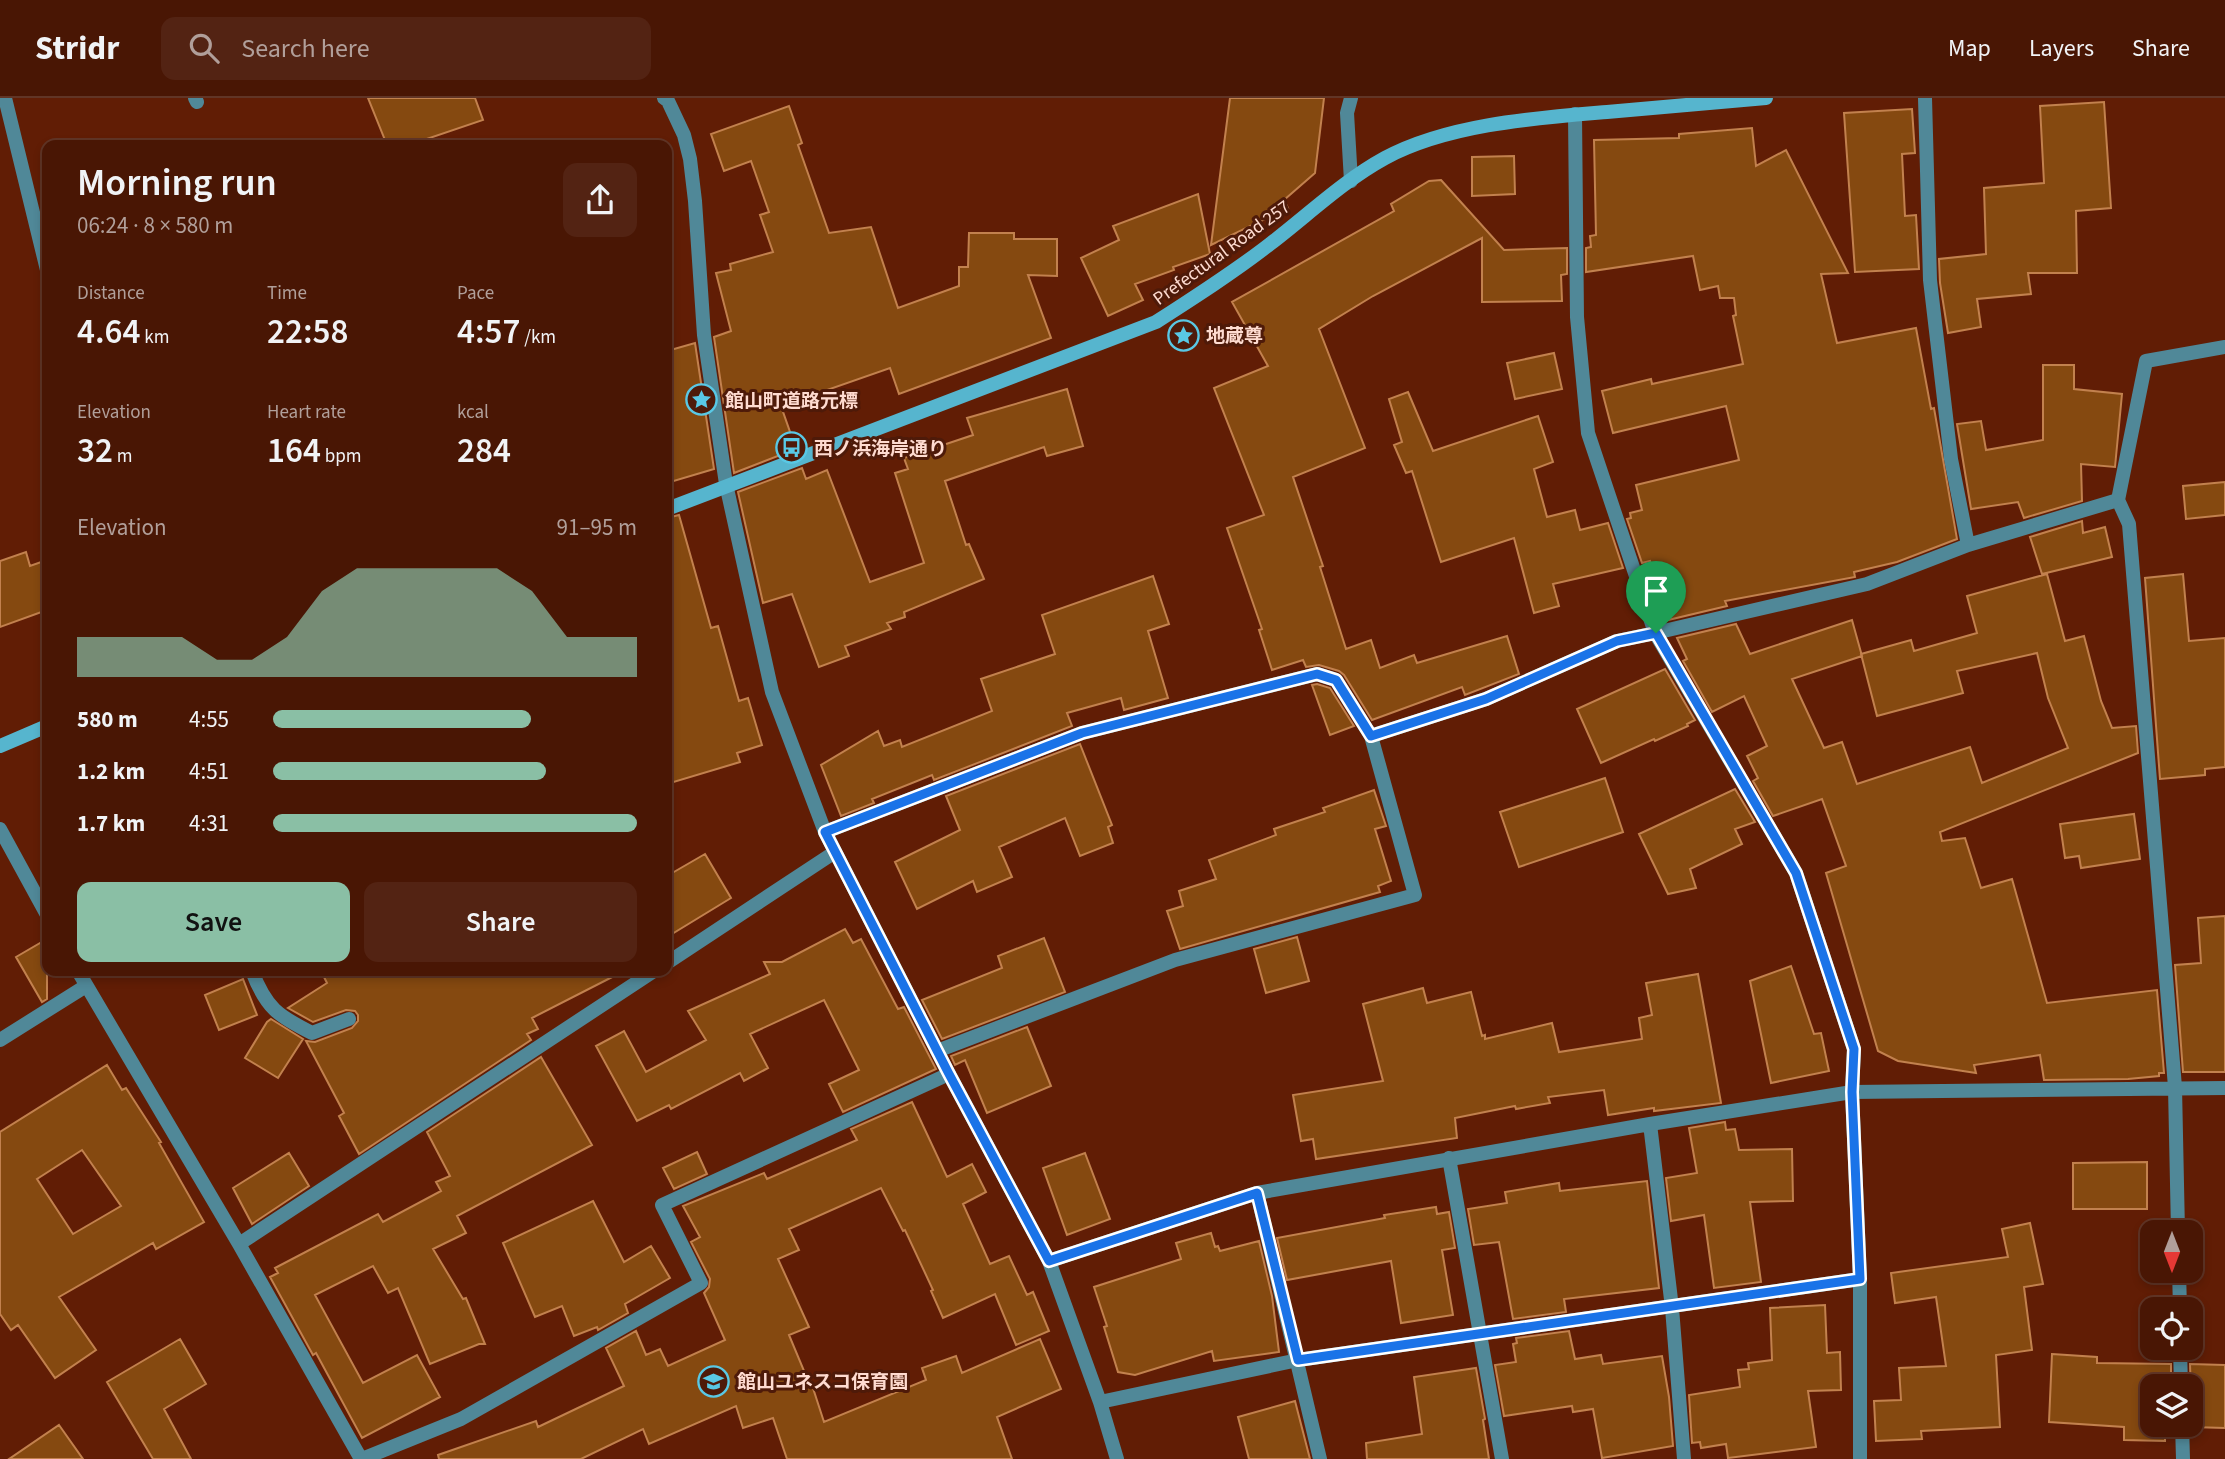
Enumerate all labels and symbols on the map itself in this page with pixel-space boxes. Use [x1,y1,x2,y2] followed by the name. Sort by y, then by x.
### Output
[1148,194,1296,312] street label: Prefectural Road 257
[1166,318,1200,352] place icon: 地蔵尊
[1206,323,1263,350] place label: 地蔵尊
[685,383,719,417] place icon: 館山町道路元標
[725,388,858,415] place label: 館山町道路元標
[774,431,808,465] bus stop icon: 西ノ浜海岸通り
[814,436,947,463] place label: 西ノ浜海岸通り
[1626,561,1686,633] pin
[2140,1220,2203,1283] north arrow
[697,1364,731,1398] school or university icon: 館山ユネスコ保育園
[737,1369,908,1396] place label: 館山ユネスコ保育園

